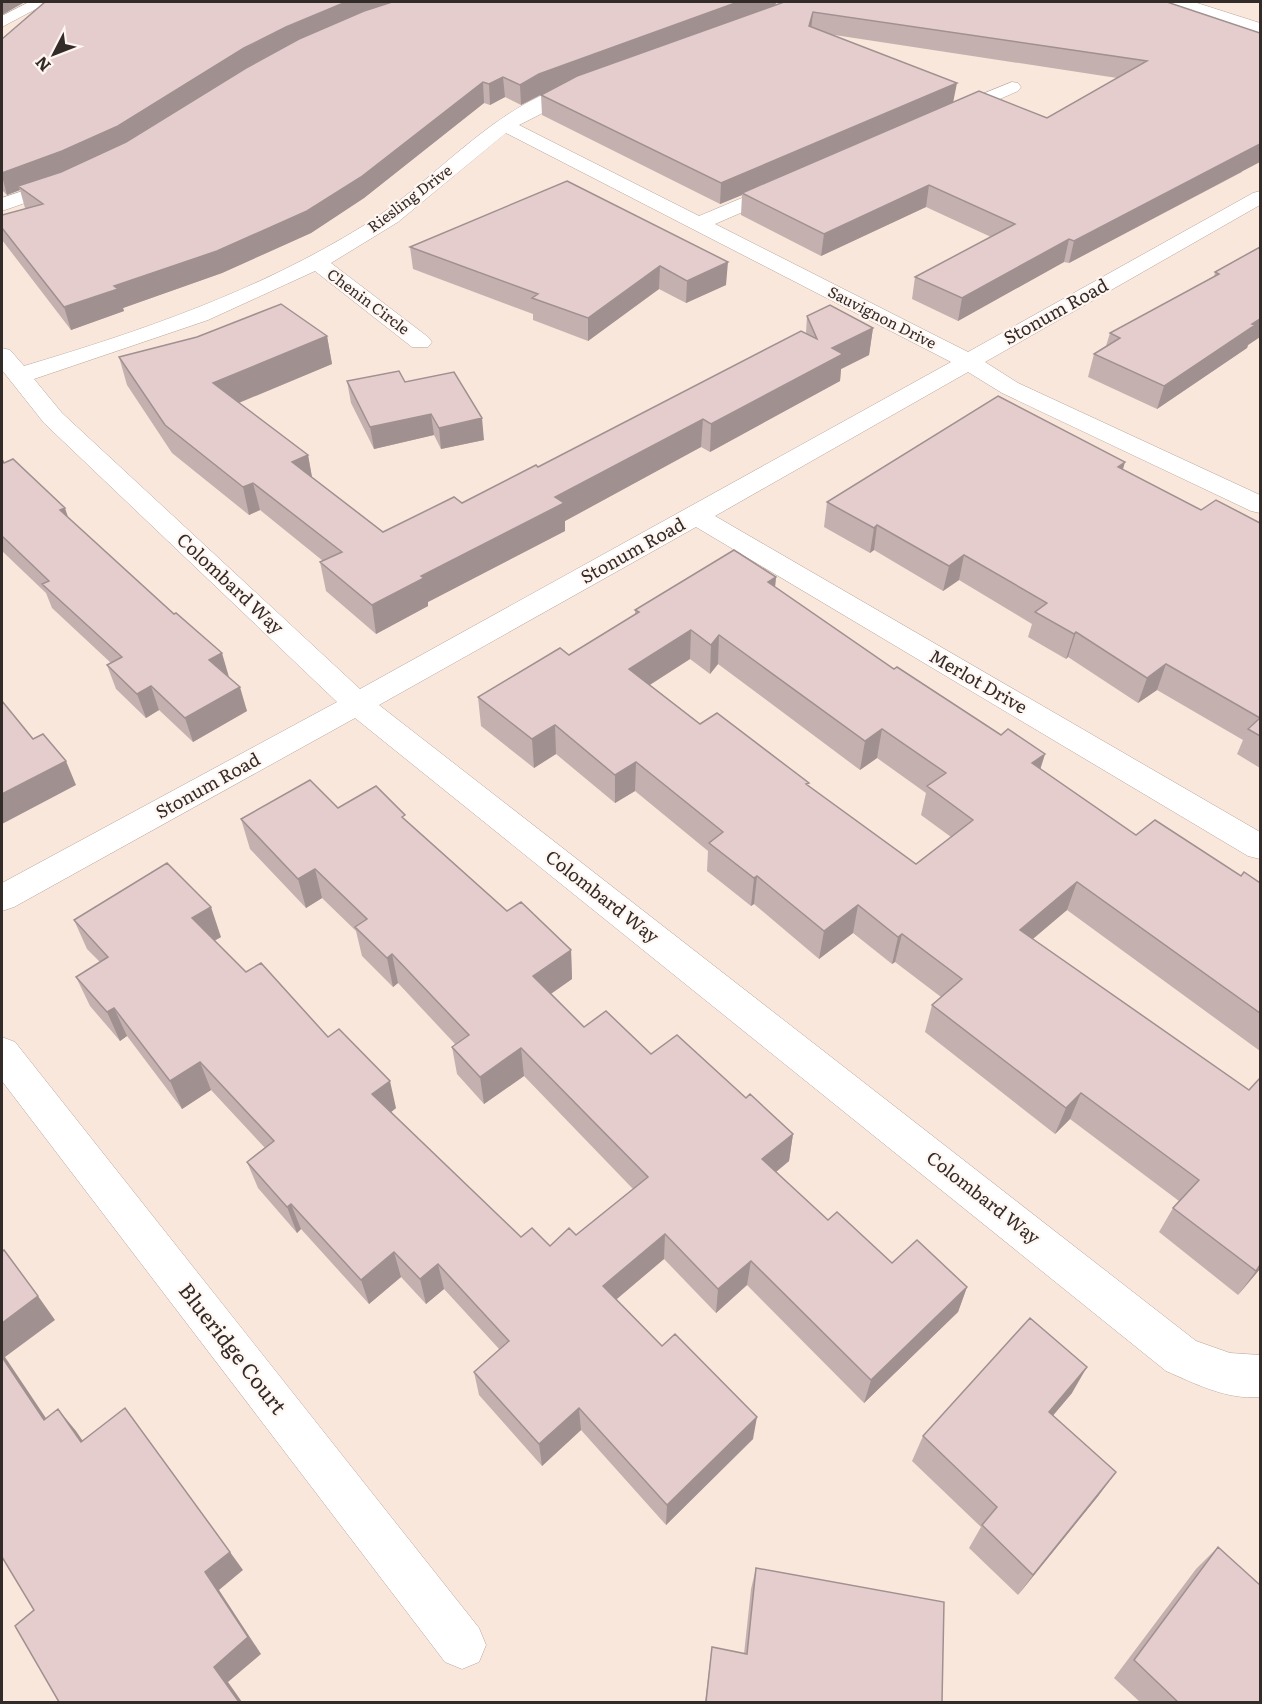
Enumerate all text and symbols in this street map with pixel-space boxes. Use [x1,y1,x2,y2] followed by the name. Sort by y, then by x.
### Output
[24,24,84,84] north arrow
[29,52,56,78] text: N
[362,158,456,237] street label: Riesling Drive
[323,262,415,340] street label: Chenin Circle
[998,271,1112,351] street label: Stonum Road
[825,279,941,354] street label: Sauvignon Drive
[575,510,689,590] street label: Stonum Road
[171,526,291,640] street label: Colombard Way
[925,642,1033,720] street label: Merlot Drive
[150,745,264,825] street label: Stonum Road
[540,843,666,949] street label: Colombard Way
[921,1144,1047,1250] street label: Colombard Way
[173,1275,296,1420] street label: Blueridge Court

